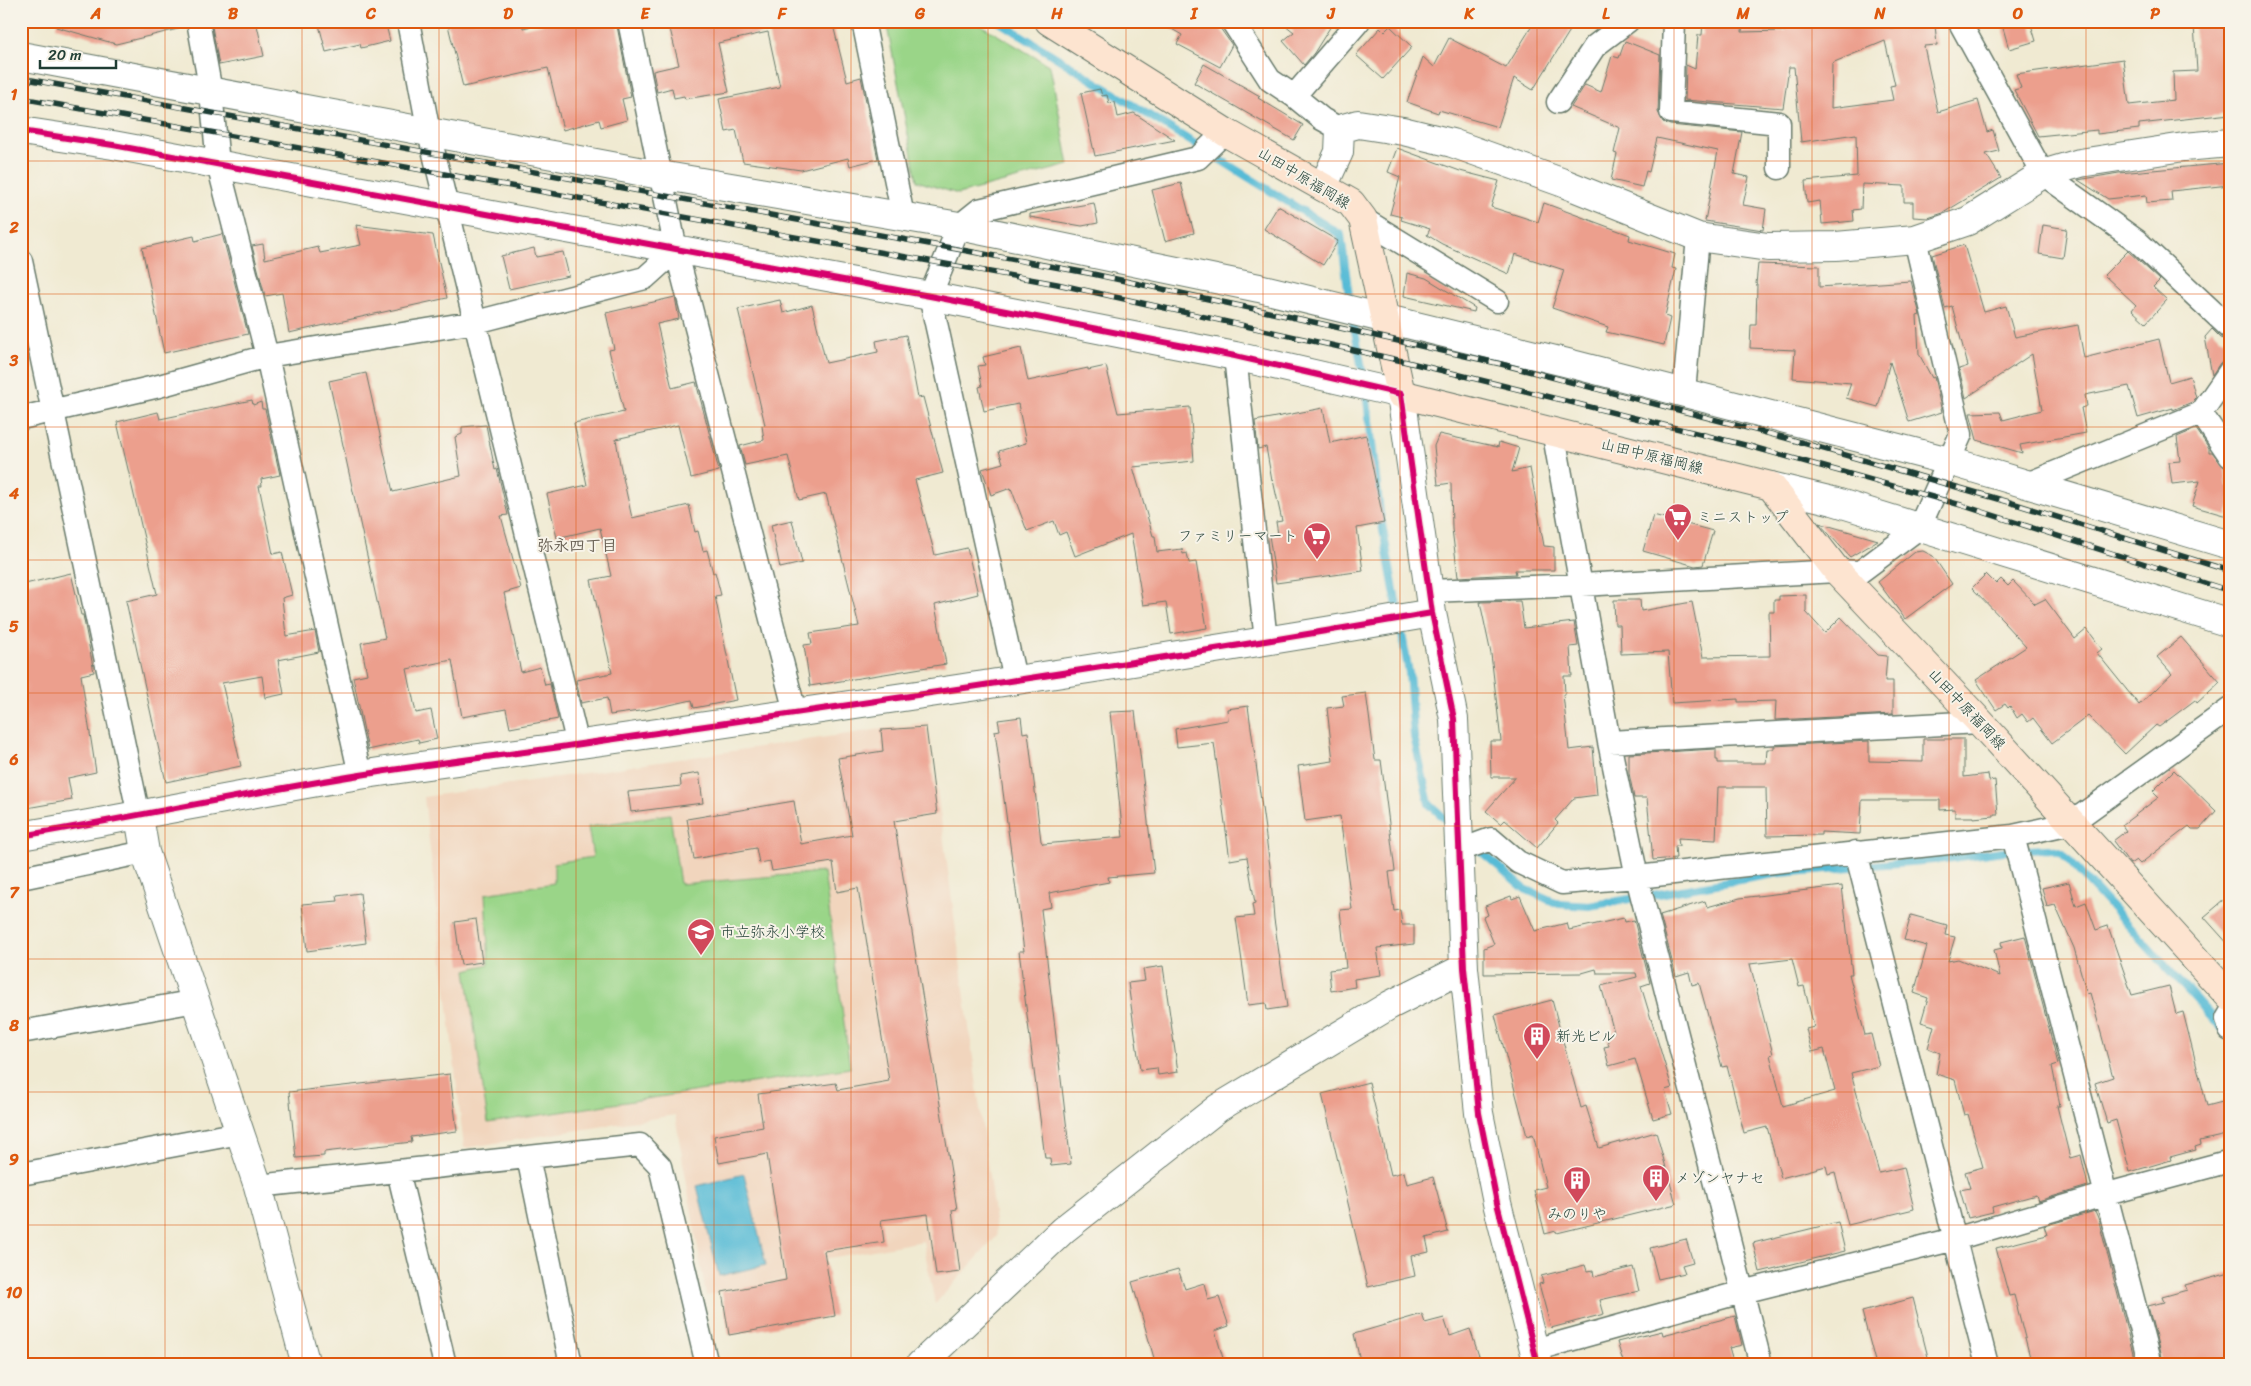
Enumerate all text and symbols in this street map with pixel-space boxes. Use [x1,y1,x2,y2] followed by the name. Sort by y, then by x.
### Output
[90,0,101,28] text: A
[228,0,239,28] text: B
[365,0,377,28] text: C
[503,0,513,28] text: D
[641,0,651,28] text: E
[777,0,788,28] text: F
[914,0,926,28] text: G
[1050,0,1063,28] text: H
[1190,0,1199,28] text: I
[1326,0,1336,28] text: J
[1463,0,1475,28] text: K
[1602,0,1610,28] text: L
[1735,0,1750,28] text: M
[1873,0,1886,28] text: N
[2012,0,2024,28] text: O
[2150,0,2160,28] text: P
[40,38,116,70] scale bar
[48,42,82,68] text: 20 m
[11,80,18,109] text: 1
[1252,140,1356,216] street label: 山田中原福岡線
[8,213,19,242] text: 2
[9,346,19,375] text: 3
[1598,431,1706,481] street label: 山田中原福岡線
[8,479,19,508] text: 4
[1663,502,1693,541] supermarket icon: ミニストップ
[1697,504,1789,530] place label: ミニストップ
[1302,521,1332,560] supermarket icon: ファミリーマート
[1178,523,1298,549] place label: ファミリーマート
[537,531,617,560] district label: 弥永四丁目
[9,612,19,641] text: 5
[1922,662,2012,756] street label: 山田中原福岡線
[8,745,19,774] text: 6
[9,878,20,907] text: 7
[686,917,716,956] school or university icon: 市立弥永小学校
[720,919,825,945] place label: 市立弥永小学校
[8,1011,19,1040] text: 8
[1522,1021,1552,1060] building icon: 新光ビル
[1556,1023,1616,1049] place label: 新光ビル
[9,1145,19,1174] text: 9
[1641,1163,1671,1202] building icon: メゾンヤナセ
[1562,1165,1592,1204] building icon: みのりや
[1675,1165,1765,1191] place label: メゾンヤナセ
[1547,1201,1607,1227] place label: みのりや
[6,1278,22,1307] text: 10

